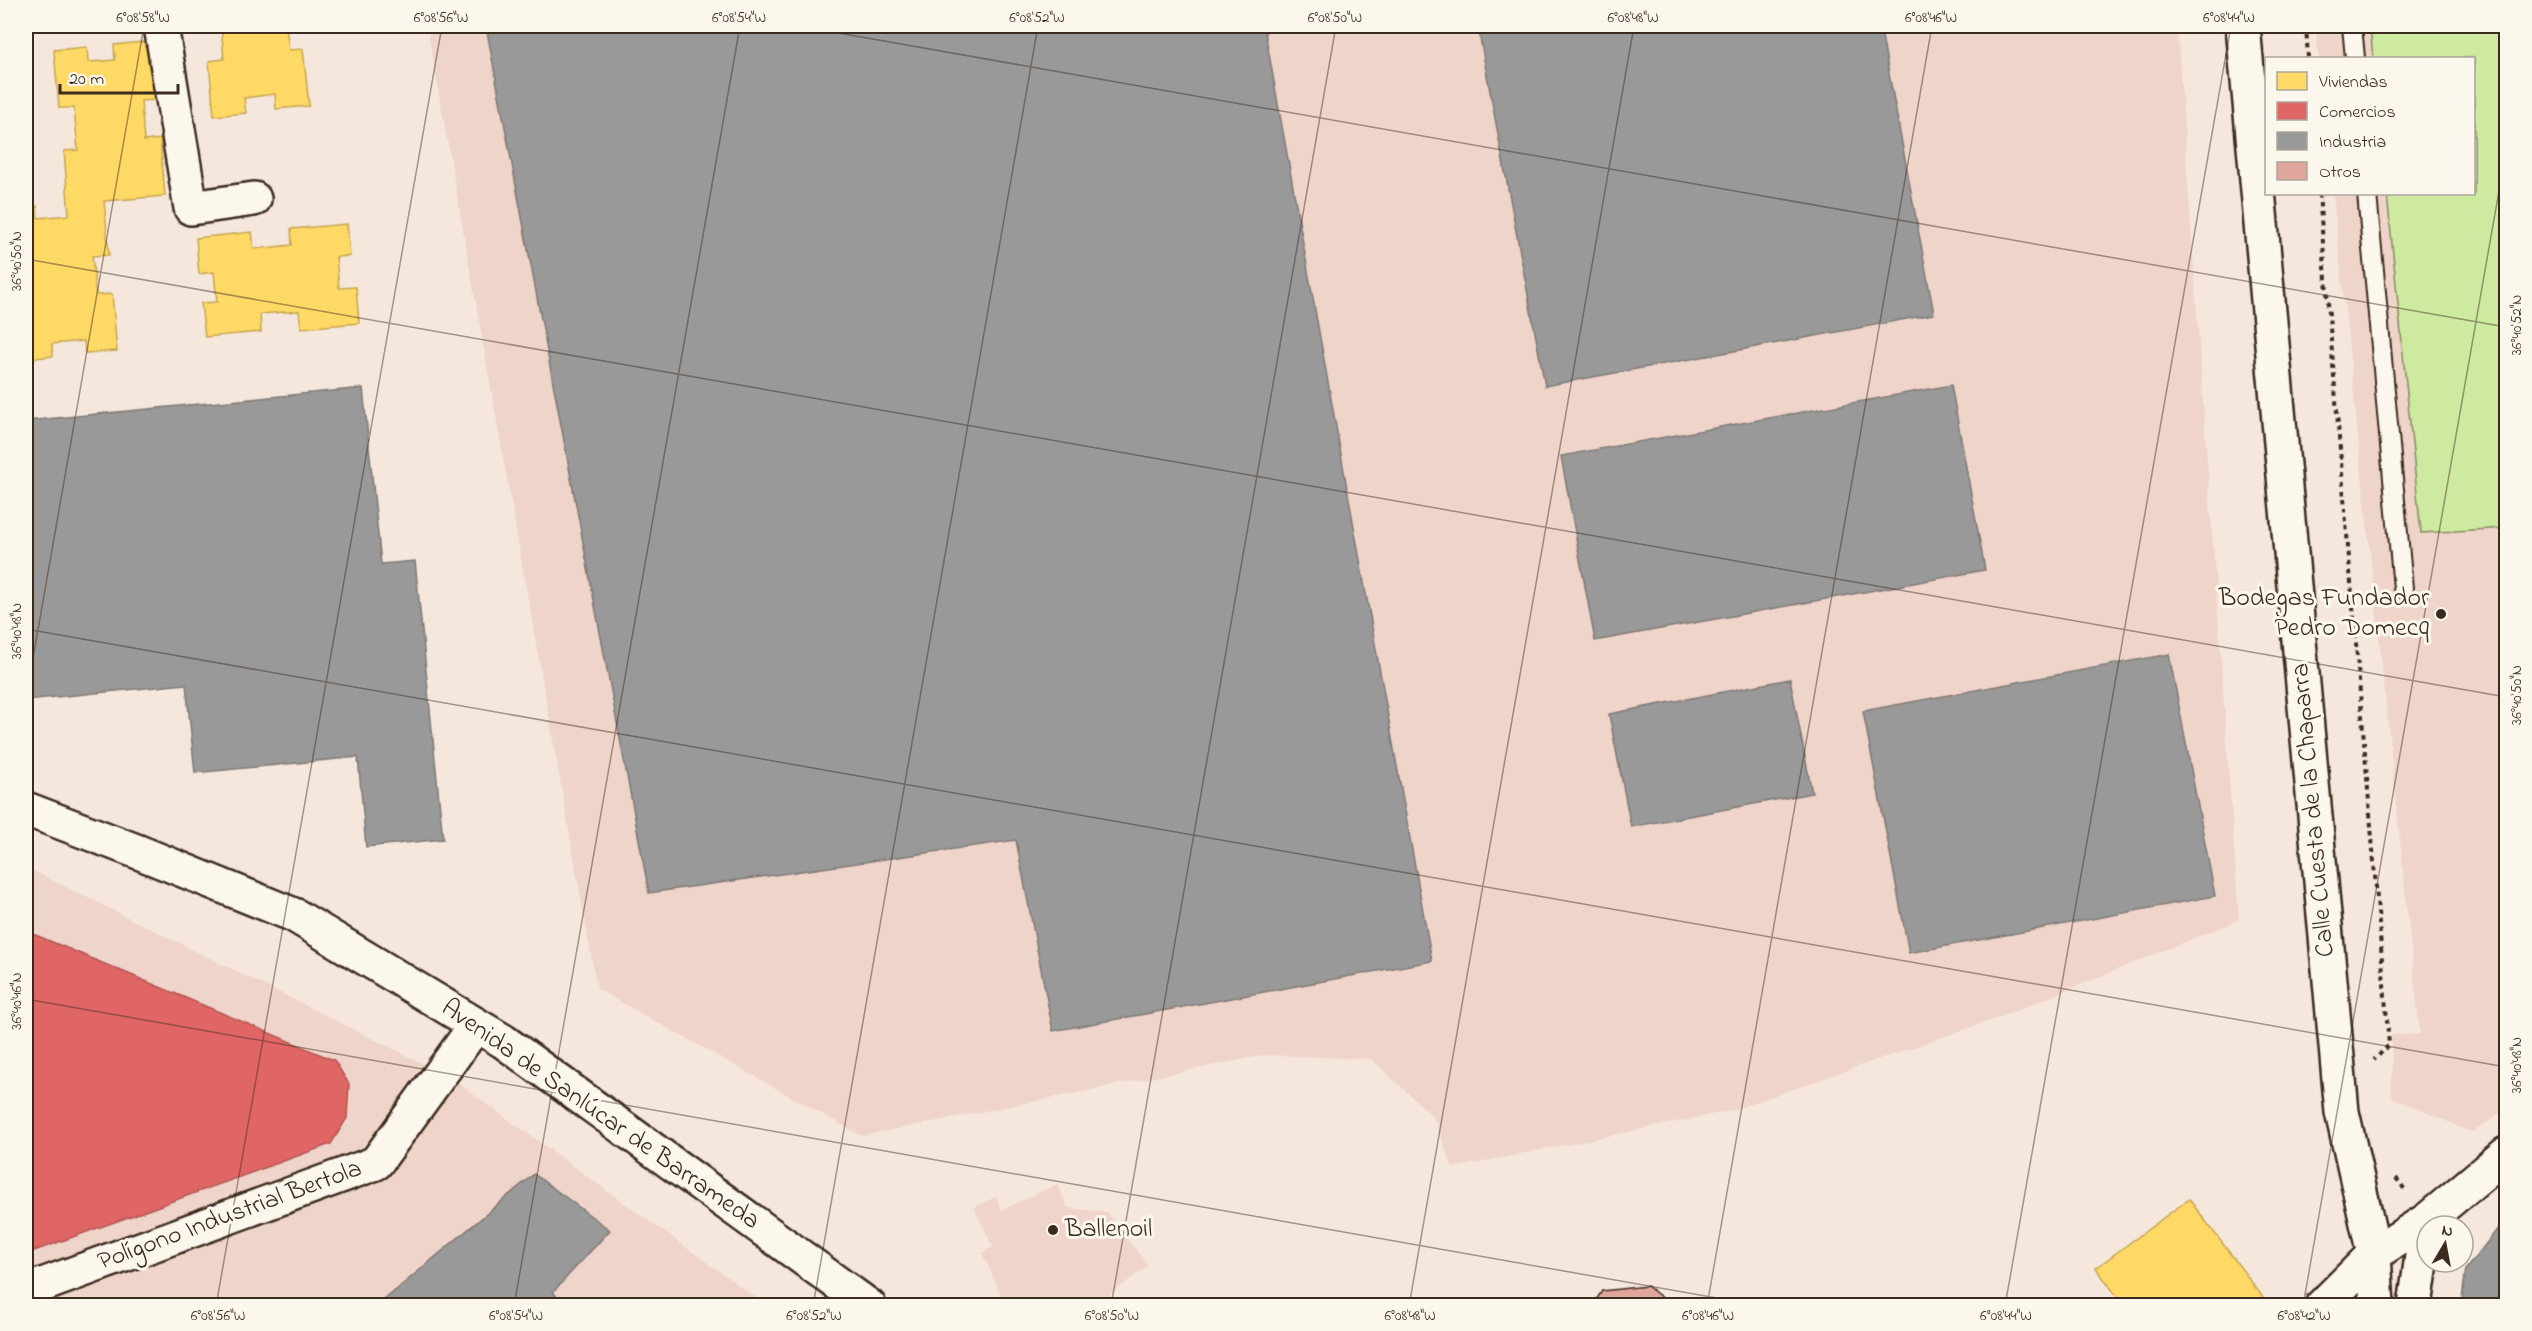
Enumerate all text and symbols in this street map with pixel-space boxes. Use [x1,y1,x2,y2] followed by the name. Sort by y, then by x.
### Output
[116,7,170,29] text: 6°08'58"W
[414,7,468,29] text: 6°08'56"W
[712,7,766,29] text: 6°08'54"W
[1009,7,1065,29] text: 6°08'52"W
[1308,7,1362,29] text: 6°08'50"W
[1607,7,1659,29] text: 6°08'48"W
[1905,7,1957,29] text: 6°08'46"W
[2203,7,2255,29] text: 6°08'44"W
[60,57,178,95] scale bar
[2265,57,2475,195] legend
[69,67,104,93] text: 20 m
[2318,70,2388,96] text: Viviendas
[2319,100,2396,126] text: Comercios
[2319,130,2386,156] text: Industria
[2319,160,2361,186] text: Otros
[6,231,28,291] text: 36°40'50"N
[2506,295,2528,355] text: 36°40'52"N
[2218,580,2430,648] place label: Bodegas Fundador Pedro Domecq
[6,603,28,659] text: 36°40'48"N
[2434,607,2448,621] marker: Bodegas Fundador Pedro Domecq
[2282,661,2346,959] street label: Calle Cuesta de la Chaparra
[2506,665,2528,725] text: 36°40'50"N
[6,972,28,1030] text: 36°40'46"N
[433,990,767,1240] street label: Avenida de Sanlúcar de Barrameda
[2506,1037,2528,1093] text: 36°40'48"N
[93,1151,367,1281] street label: Polígono Industrial Bertola
[1064,1211,1152,1249] place label: Ballenoil
[2415,1214,2475,1274] north arrow
[2440,1218,2455,1244] text: N
[1046,1223,1060,1237] marker: Ballenoil
[191,1305,245,1327] text: 6°08'56"W
[489,1305,543,1327] text: 6°08'54"W
[786,1305,842,1327] text: 6°08'52"W
[1085,1305,1139,1327] text: 6°08'50"W
[1384,1305,1436,1327] text: 6°08'48"W
[1682,1305,1734,1327] text: 6°08'46"W
[1980,1305,2032,1327] text: 6°08'44"W
[2277,1305,2331,1327] text: 6°08'42"W

